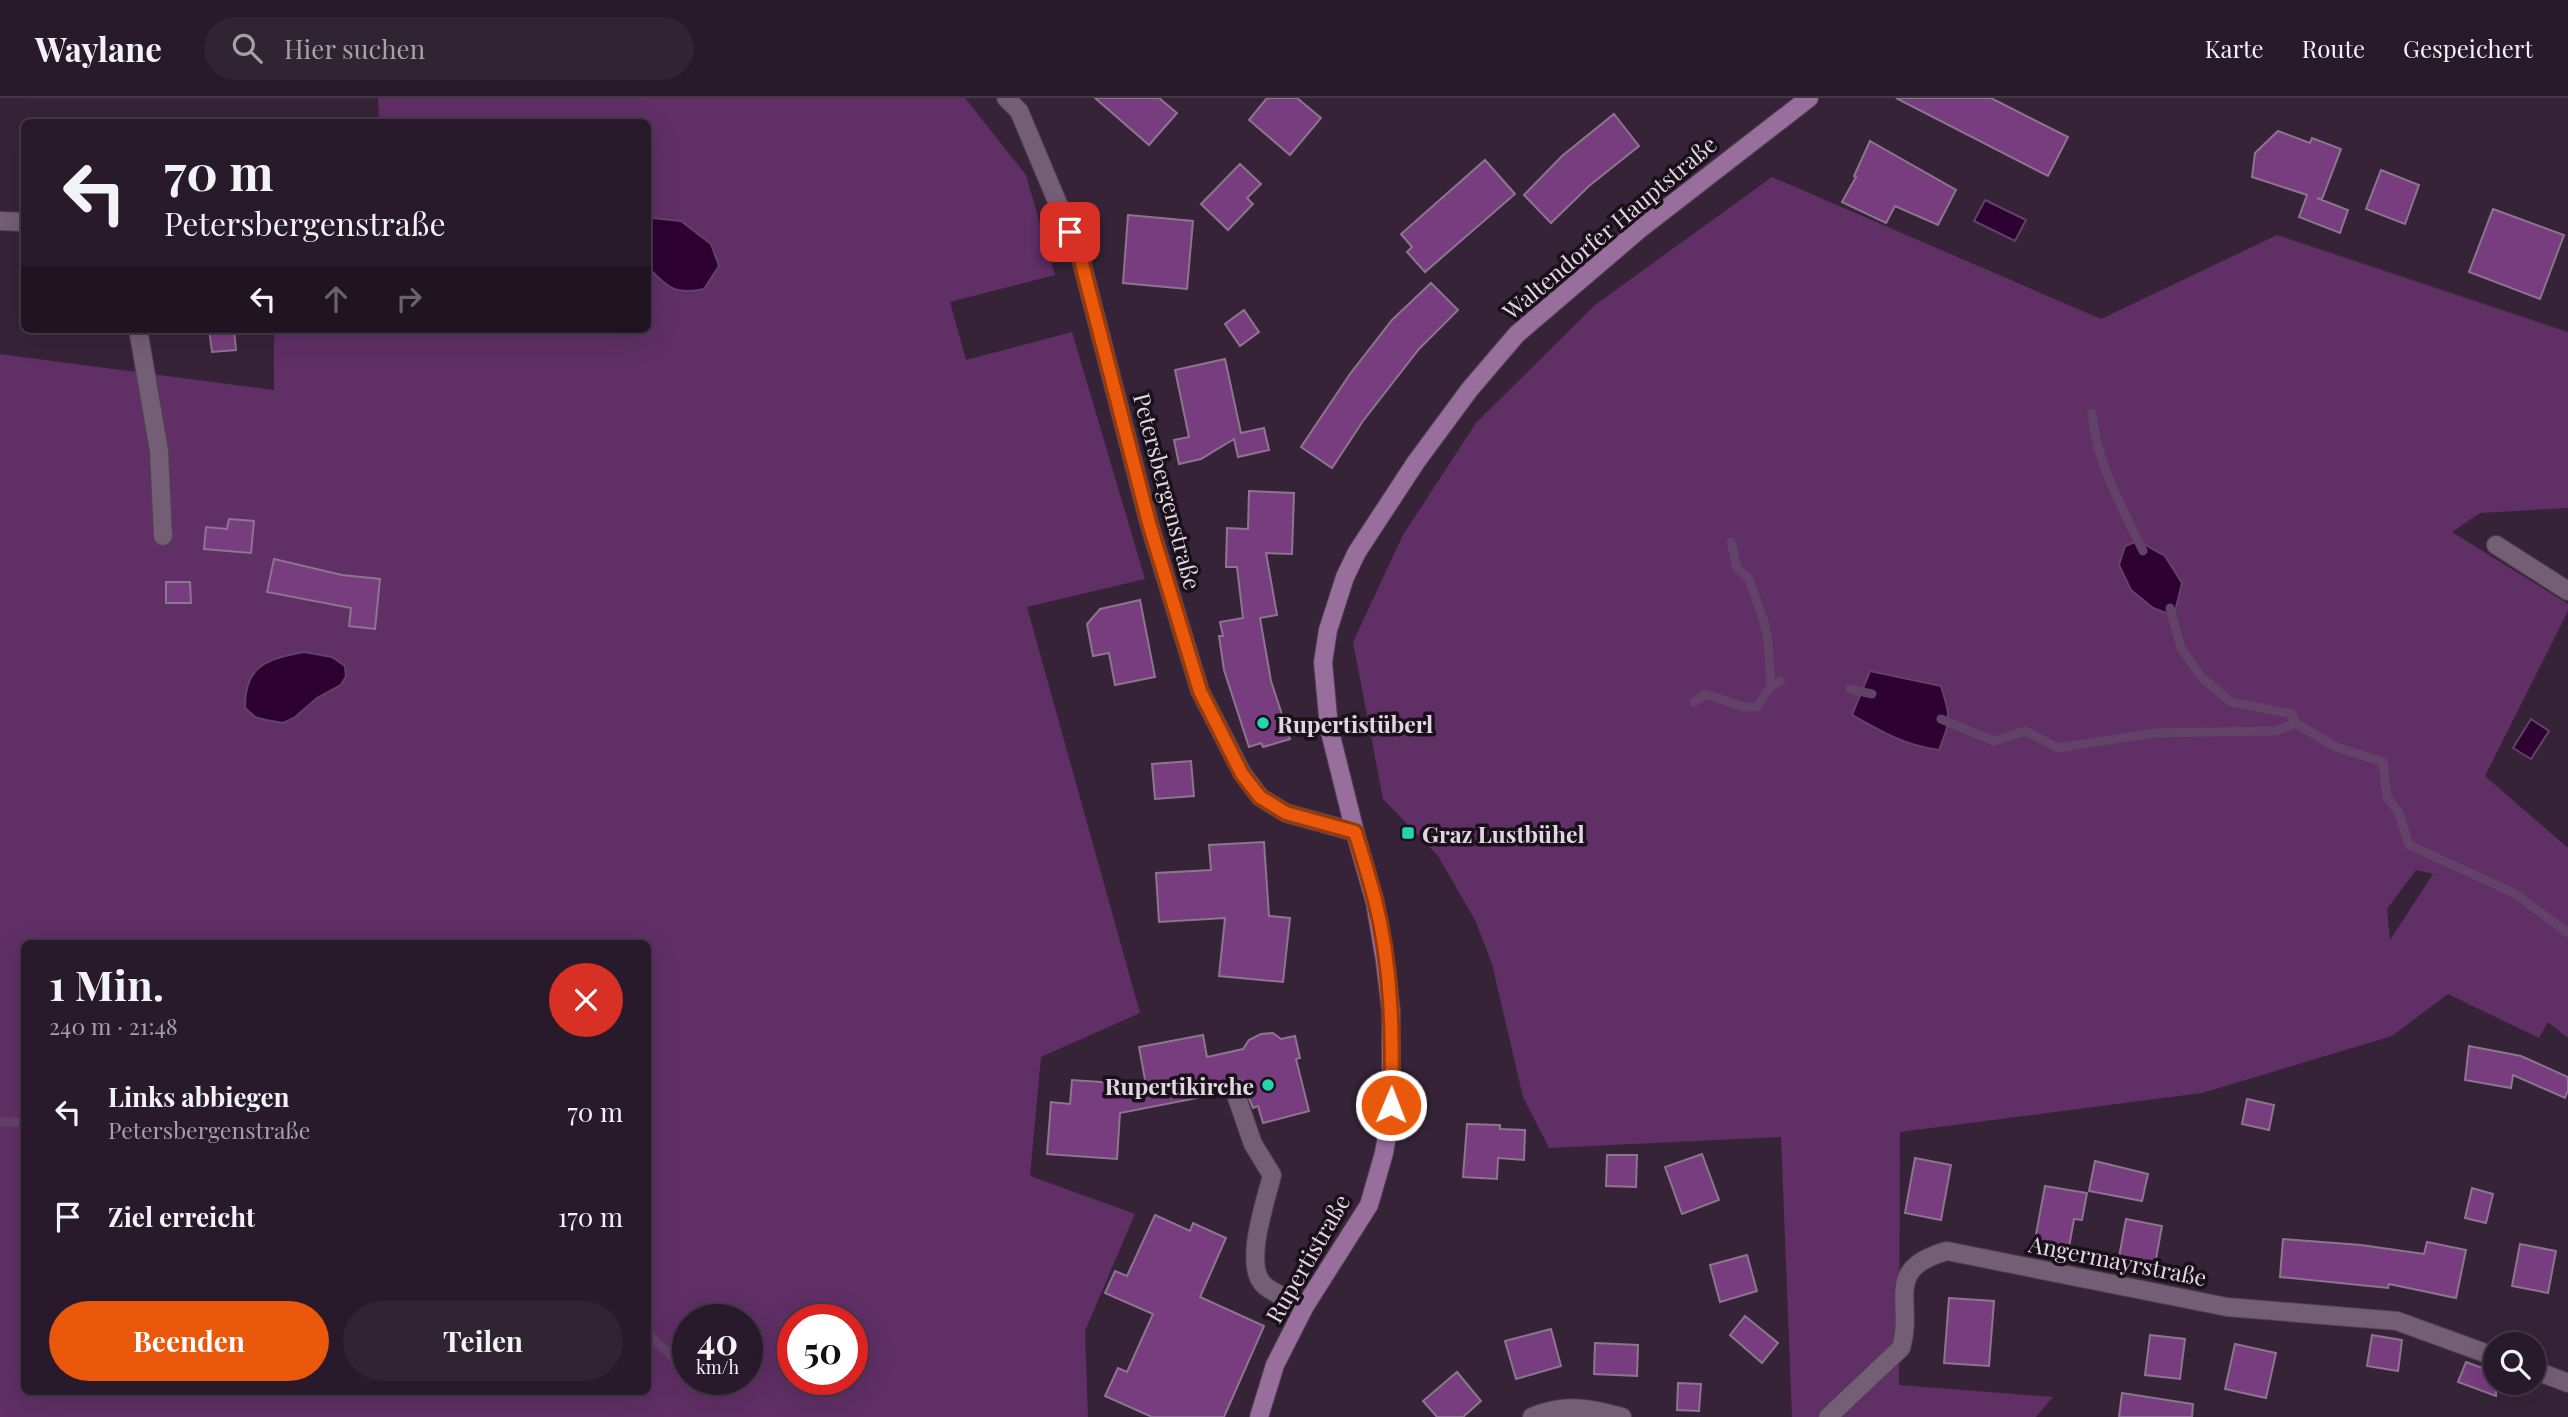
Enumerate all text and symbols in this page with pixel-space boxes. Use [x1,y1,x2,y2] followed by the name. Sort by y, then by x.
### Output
[204,17,694,80] search box
[35,26,162,70] text: Waylane
[228,29,266,67] icon: search
[284,31,425,66] text: Hier suchen
[2205,32,2264,64] text: Karte
[2302,32,2365,64] text: Route
[2403,32,2533,64] text: Gespeichert
[1495,128,1723,326] street label: Waltendorfer Hauptstraße
[164,138,274,203] text: 70 m
[49,147,140,238] icon: left
[164,201,446,244] text: Petersbergenstraße
[1040,202,1100,262] pin
[1051,213,1089,251] icon: arrive
[244,280,282,318] icon: left
[317,280,355,318] icon: ahead
[390,280,428,318] icon: right
[1127,389,1209,593] street label: Petersbergenstraße
[1277,708,1433,739] place label: Rupertistüberl
[1255,715,1271,731] marker: Rupertistüberl
[1422,818,1585,849] place label: Graz Lustbühel
[1400,825,1416,841] marker: Graz Lustbühel
[49,956,164,1012] text: 1 Min.
[549,963,623,1037] button: close
[49,1010,178,1041] text: 240 m · 21:48
[1354,1068,1428,1142] position arrow
[1105,1070,1254,1101] place label: Rupertikirche
[1260,1077,1276,1093] marker: Rupertikirche
[108,1079,289,1114] text: Links abbiegen
[49,1093,87,1131] icon: left
[567,1094,623,1129] text: 70 m
[108,1114,310,1145] text: Petersbergenstraße
[1258,1188,1356,1328] street label: Rupertistraße
[49,1198,87,1236] icon: arrive
[108,1199,255,1234] text: Ziel erreicht
[558,1199,623,1234] text: 170 m
[2025,1227,2210,1292] street label: Angermayrstraße
[49,1301,329,1381] button: Beenden
[343,1301,623,1381] button: Teilen
[777,1304,868,1395] speed limit sign: 50
[697,1317,738,1364] text: 40
[2483,1332,2546,1395] map controls
[2483,1332,2546,1395] button: search
[696,1355,739,1379] text: km/h

